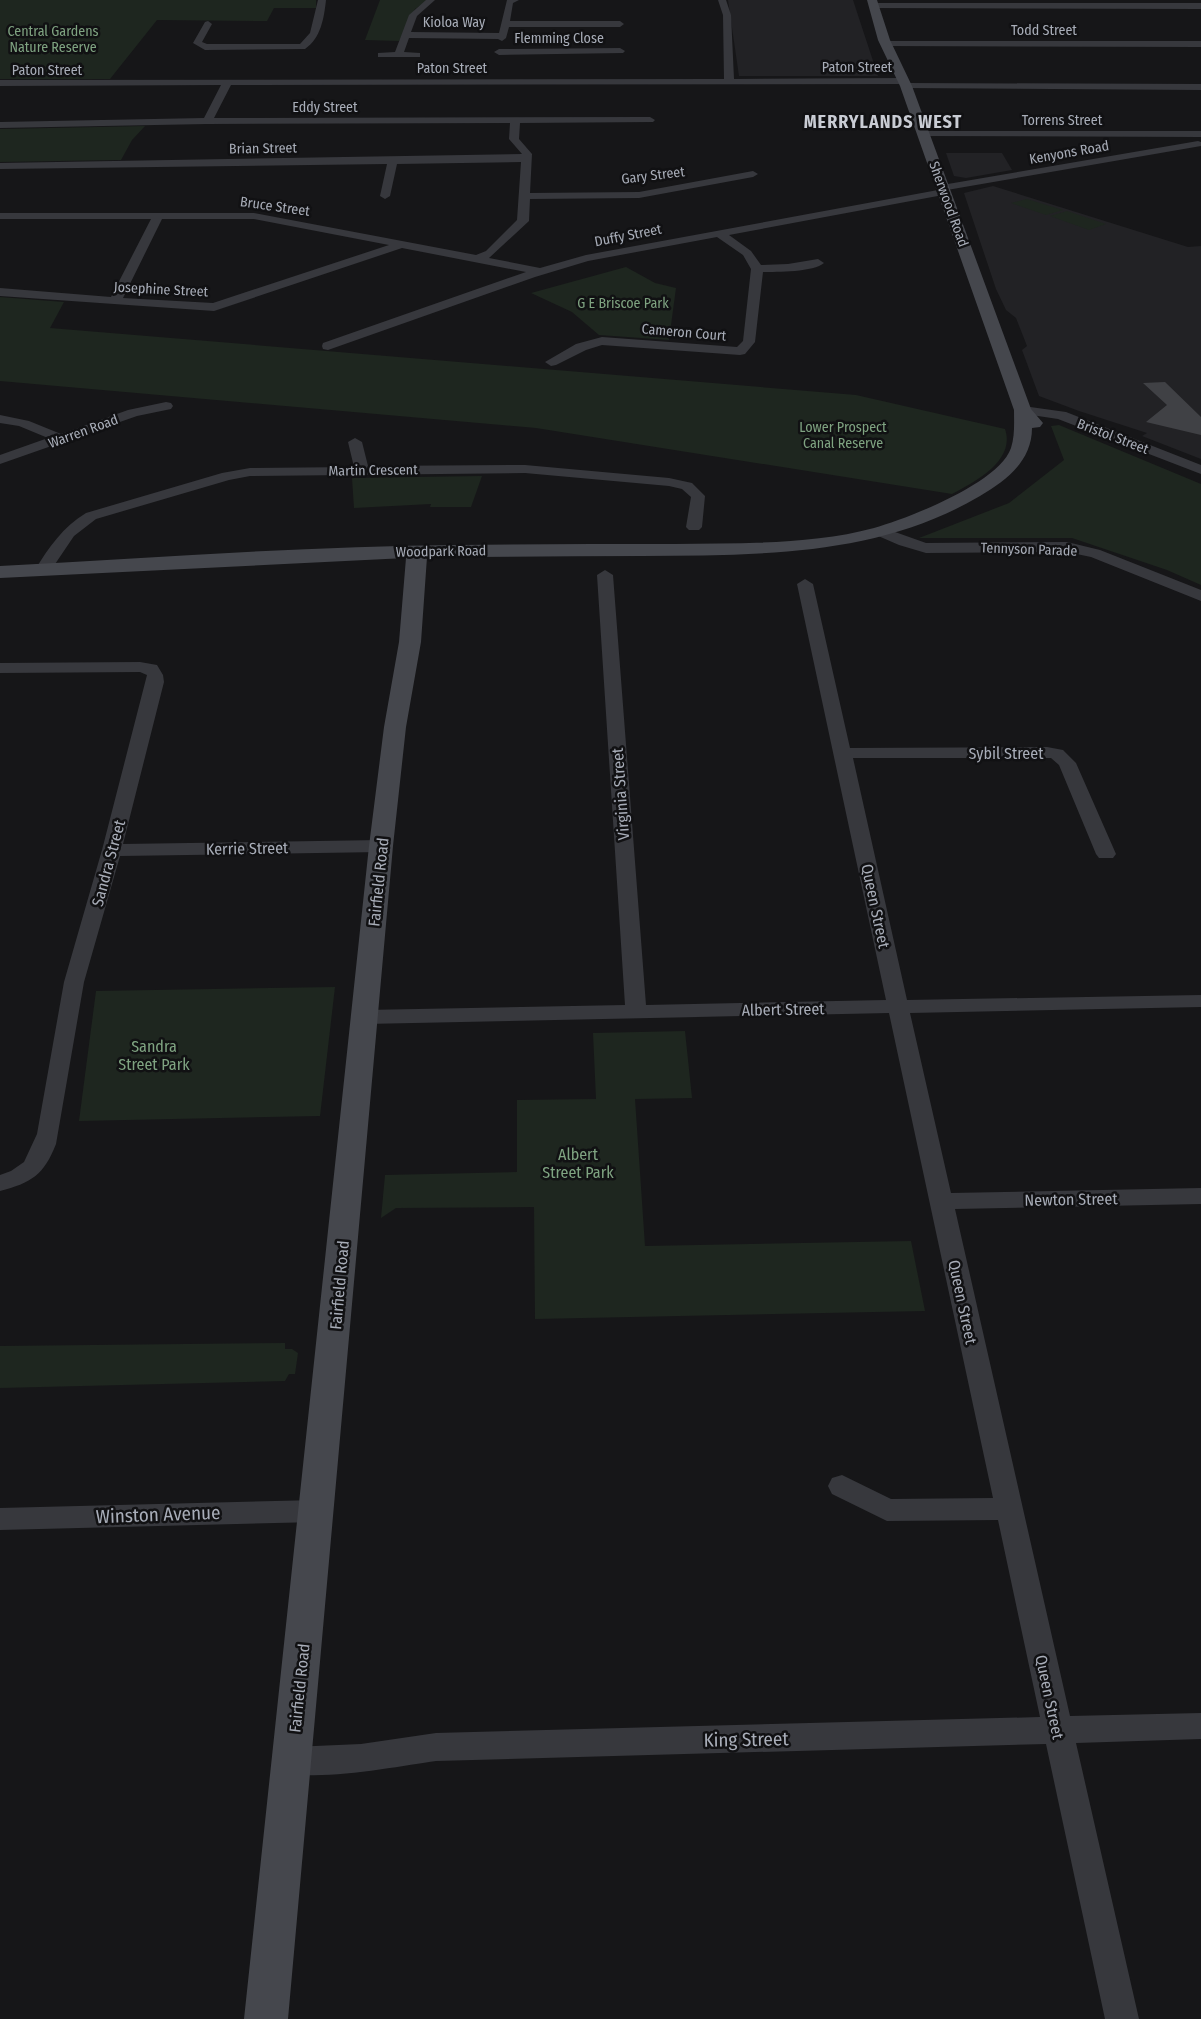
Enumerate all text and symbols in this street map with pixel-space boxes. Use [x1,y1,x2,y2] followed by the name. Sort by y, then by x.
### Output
[423,14,486,31] street label: Kioloa Way
[1011,22,1077,39] street label: Todd Street
[7,23,99,56] park label: Central Gardens Nature Reserve
[514,30,604,47] street label: Flemming Close
[822,59,893,76] street label: Paton Street
[417,60,488,77] street label: Paton Street
[12,62,83,79] street label: Paton Street
[292,99,358,116] street label: Eddy Street
[804,111,962,133] district label: MERRYLANDS WEST
[1022,112,1103,129] street label: Torrens Street
[1028,137,1110,168] street label: Kenyons Road
[229,139,298,158] street label: Brian Street
[925,159,972,249] street label: Sherwood Road
[620,163,686,188] street label: Gary Street
[239,193,311,220] street label: Bruce Street
[593,221,663,250] street label: Duffy Street
[113,279,209,300] street label: Josephine Street
[577,295,669,312] park label: G E Briscoe Park
[641,320,727,345] street label: Cameron Court
[46,411,120,452] street label: Warren Road
[1075,415,1151,458] street label: Bristol Street
[799,419,887,452] park label: Lower Prospect Canal Reserve
[328,461,418,480] street label: Martin Crescent
[980,539,1078,560] street label: Tennyson Parade
[396,542,486,561] street label: Woodpark Road
[969,744,1044,763] street label: Sybil Street
[608,746,633,841] street label: Virginia Street
[88,817,129,908] street label: Sandra Street
[364,837,393,928] street label: Fairfield Road
[206,838,289,859] street label: Kerrie Street
[857,862,894,951] street label: Queen Street
[741,999,825,1020] street label: Albert Street
[118,1037,190,1074] park label: Sandra Street Park
[542,1145,614,1182] park label: Albert Street Park
[1024,1189,1118,1210] street label: Newton Street
[326,1240,353,1330] street label: Fairfield Road
[944,1258,981,1347] street label: Queen Street
[95,1501,221,1528] street label: Winston Avenue
[285,1643,314,1734] street label: Fairfield Road
[1031,1653,1068,1742] street label: Queen Street
[703,1727,789,1752] street label: King Street

